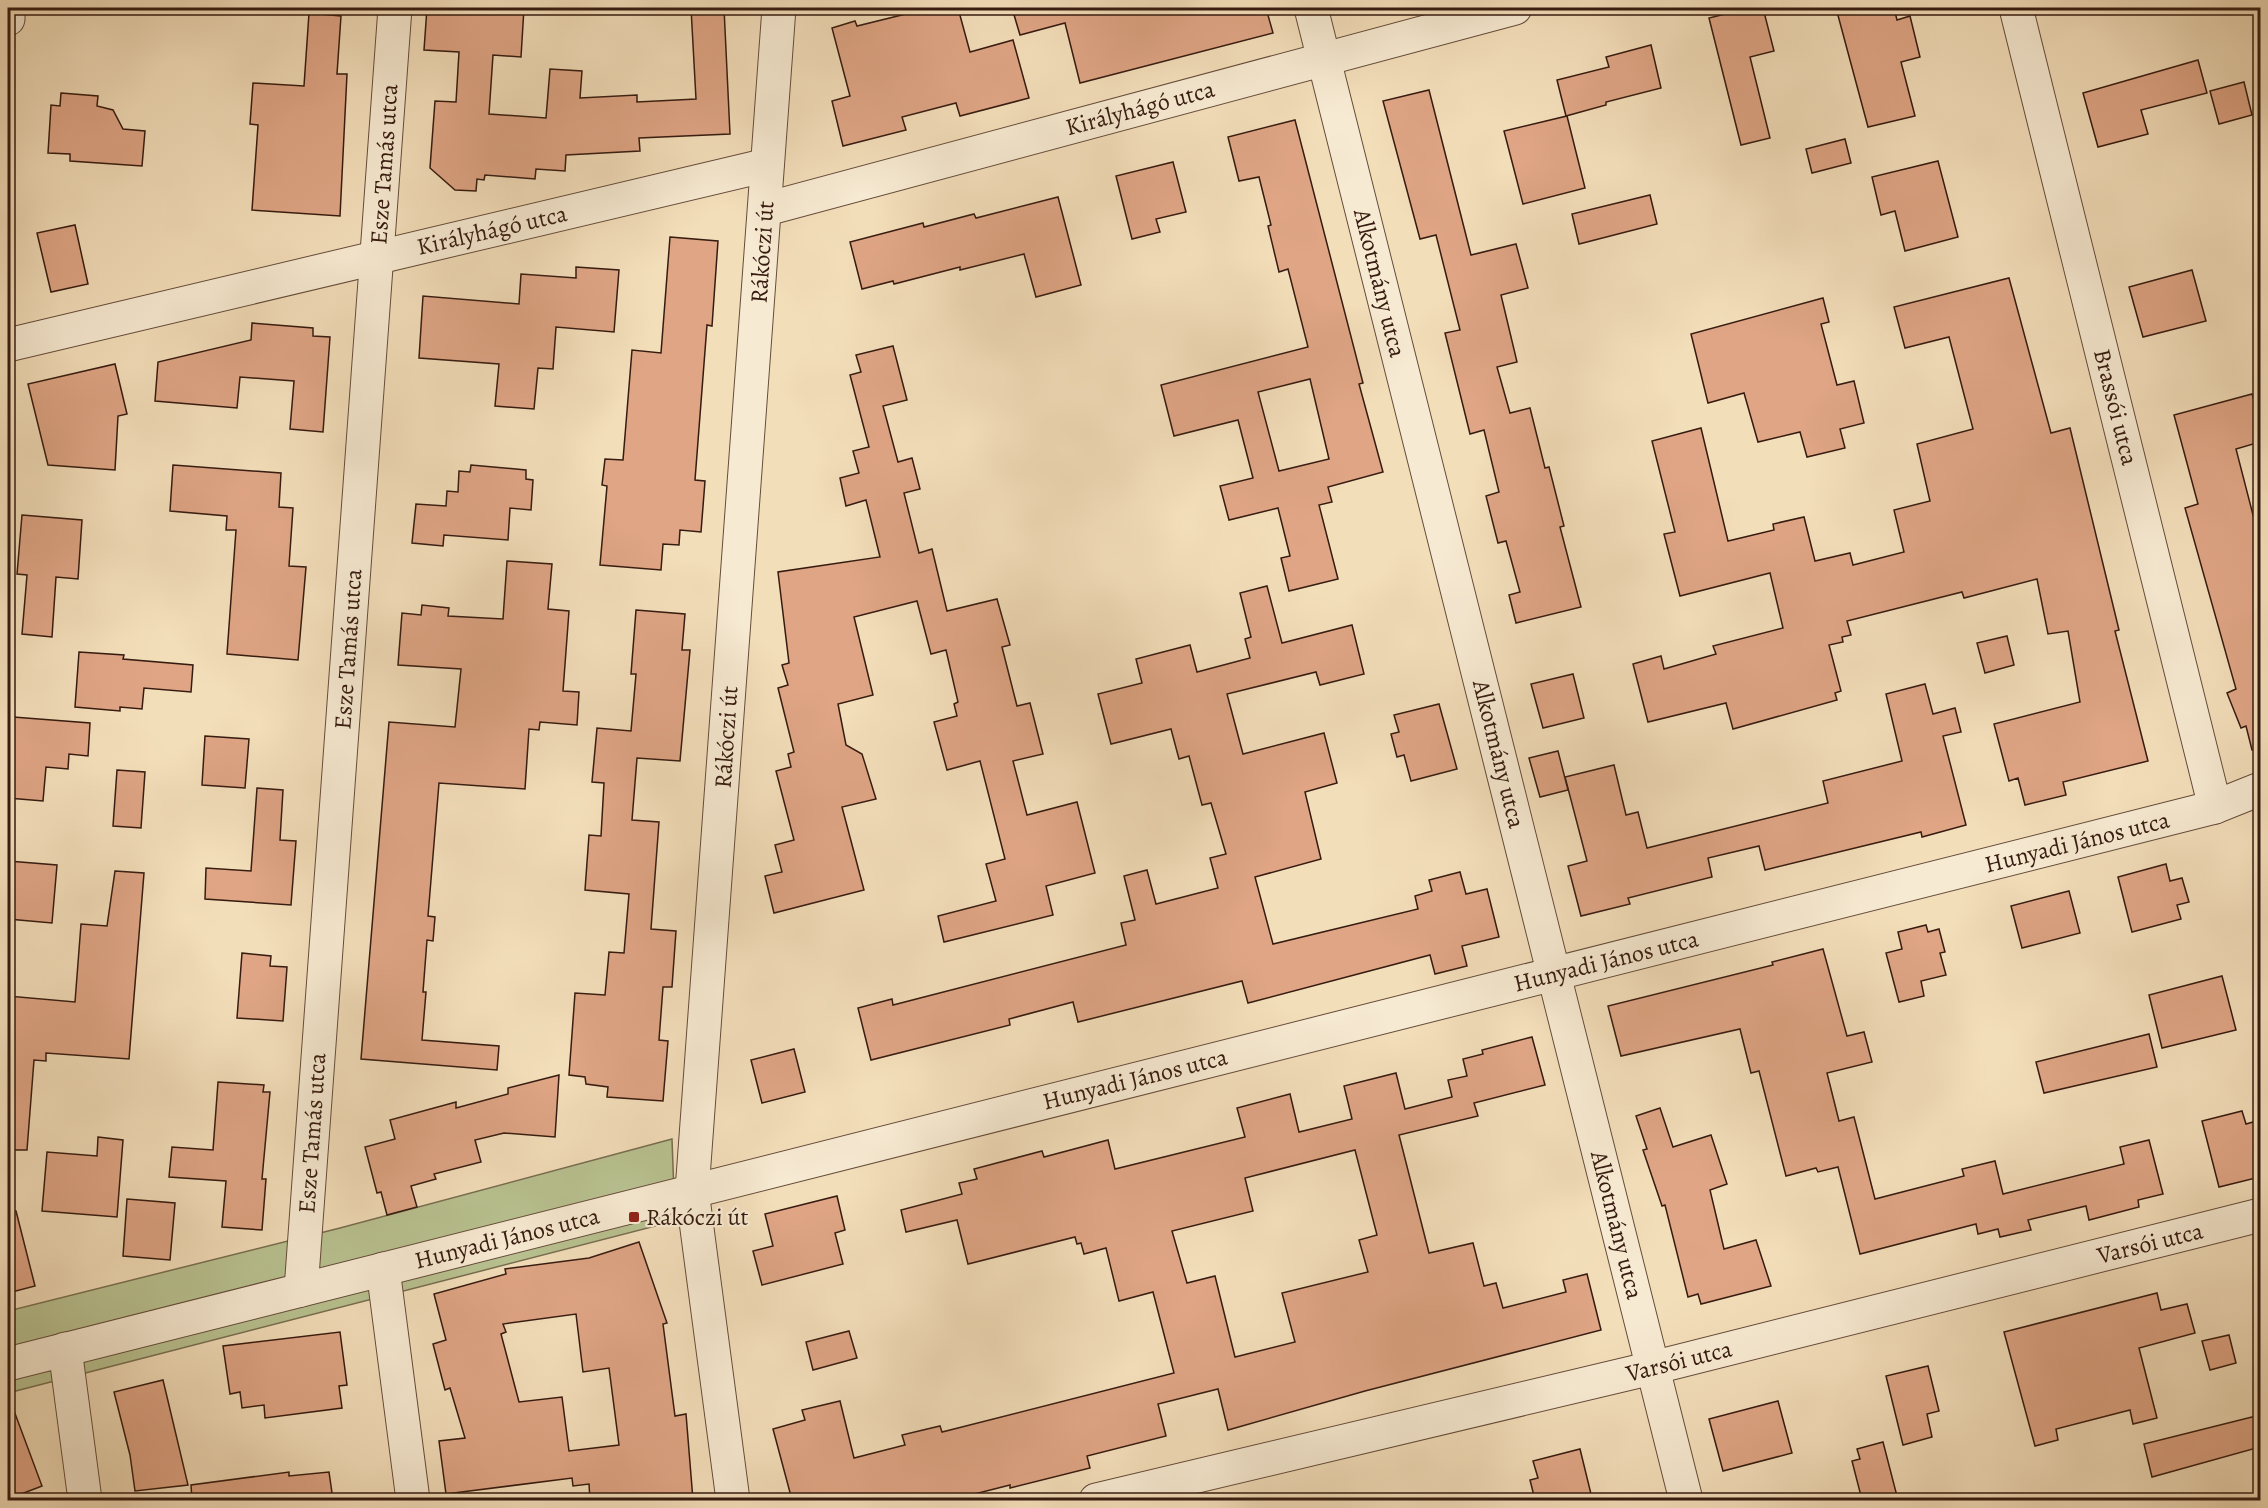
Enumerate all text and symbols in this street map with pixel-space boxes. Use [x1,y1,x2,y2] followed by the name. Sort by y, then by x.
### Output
[1062,72,1219,143] street label: Királyhágó utca
[362,82,406,245] street label: Esze Tamás utca
[414,197,571,263] street label: Királyhágó utca
[742,200,782,304] street label: Rákóczi út
[1346,204,1414,361] street label: Alkotmány utca
[2086,345,2146,469] street label: Brassói utca
[326,567,370,730] street label: Esze Tamás utca
[1465,675,1533,832] street label: Alkotmány utca
[706,685,746,789] street label: Rákóczi út
[1981,803,2174,880] street label: Hunyadi János utca
[1510,922,1703,999] street label: Hunyadi János utca
[1039,1040,1232,1117] street label: Hunyadi János utca
[290,1051,334,1214] street label: Esze Tamás utca
[1583,1146,1651,1303] street label: Alkotmány utca
[411,1199,604,1276] street label: Hunyadi János utca
[646,1201,748,1233] place label: Rákóczi út
[627,1210,641,1224] marker: Rákóczi út
[2093,1214,2207,1272] street label: Varsói utca
[1622,1332,1736,1390] street label: Varsói utca

